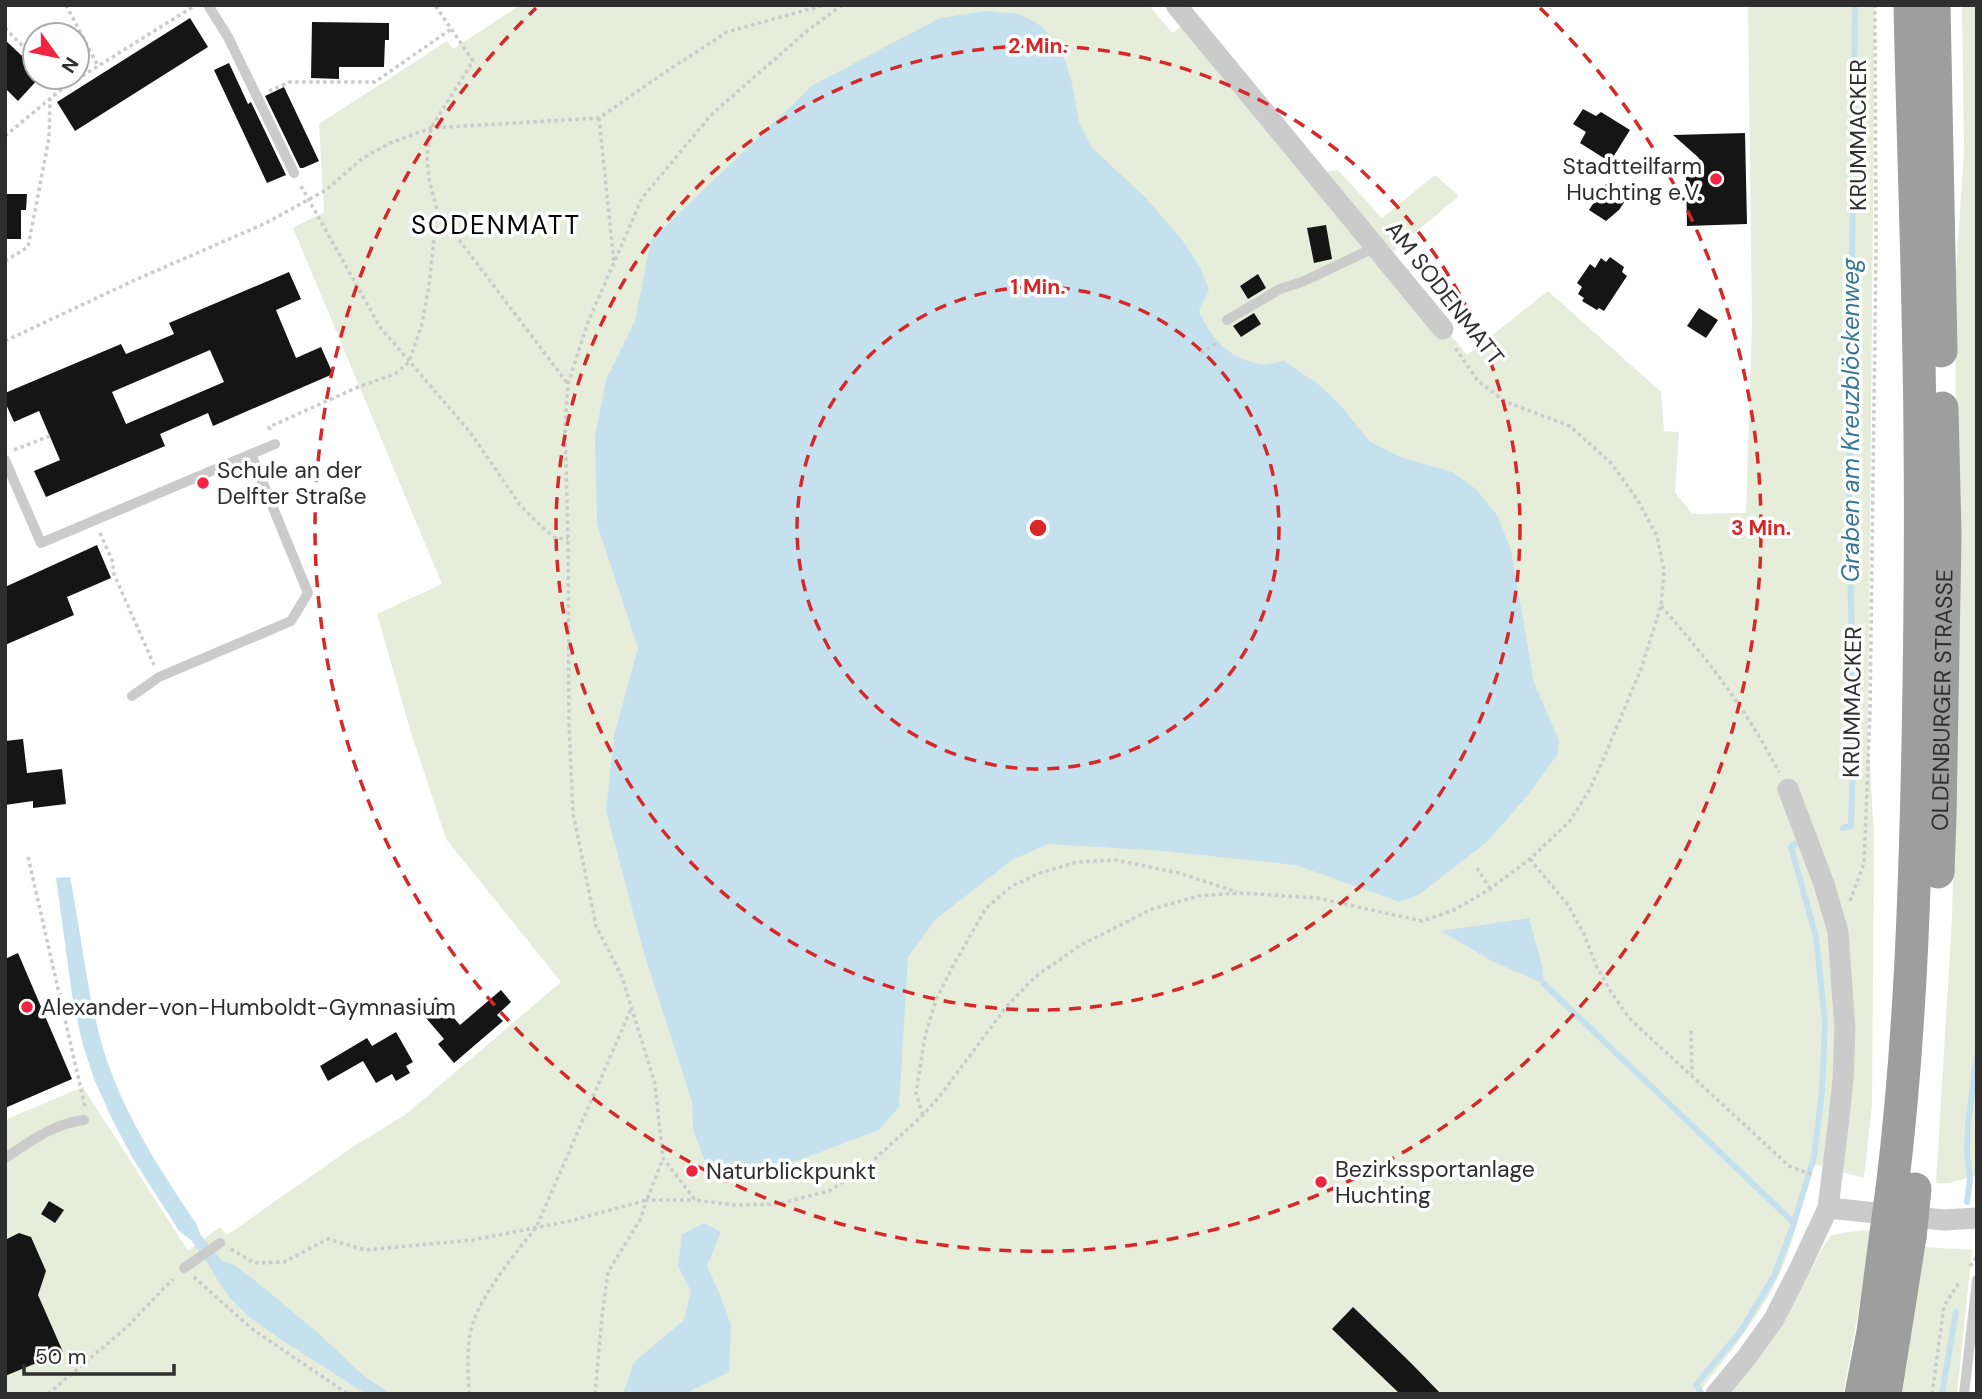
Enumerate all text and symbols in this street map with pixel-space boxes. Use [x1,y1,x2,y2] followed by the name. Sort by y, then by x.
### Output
[21,21,91,91] north arrow
[1008,32,1068,60] text: 2 Min.
[56,52,84,78] text: N
[1843,59,1873,211] street label: KRUMMACKER
[1562,151,1702,207] place label: Stadtteilfarm Huchting e.V.
[1708,171,1724,187] marker: Stadtteilfarm Huchting e.V.
[411,208,581,242] district label: SODENMATT
[1379,215,1511,371] street label: AM SODENMATT
[1835,257,1866,582] water label: Graben am Kreuzblöckenweg
[1010,273,1066,301] text: 1 Min.
[217,455,367,511] place label: Schule an der Delfter Straße
[195,475,211,491] marker: Schule an der Delfter Straße
[1731,514,1791,542] text: 3 Min.
[1026,516,1050,540] centre of rings
[1924,569,1959,832] street label: OLDENBURGER STRASSE
[1836,626,1868,778] street label: KRUMMACKER
[41,992,456,1022] place label: Alexander-von-Humboldt-Gymnasium
[19,999,35,1015] marker: Alexander-von-Humboldt-Gymnasium
[1335,1154,1535,1210] place label: Bezirkssportanlage Huchting
[706,1156,876,1186] place label: Naturblickpunkt
[684,1163,700,1179] marker: Naturblickpunkt
[1313,1174,1329,1190] marker: Bezirkssportanlage Huchting
[24,1332,175,1376] scale bar
[35,1343,86,1371] text: 50 m

